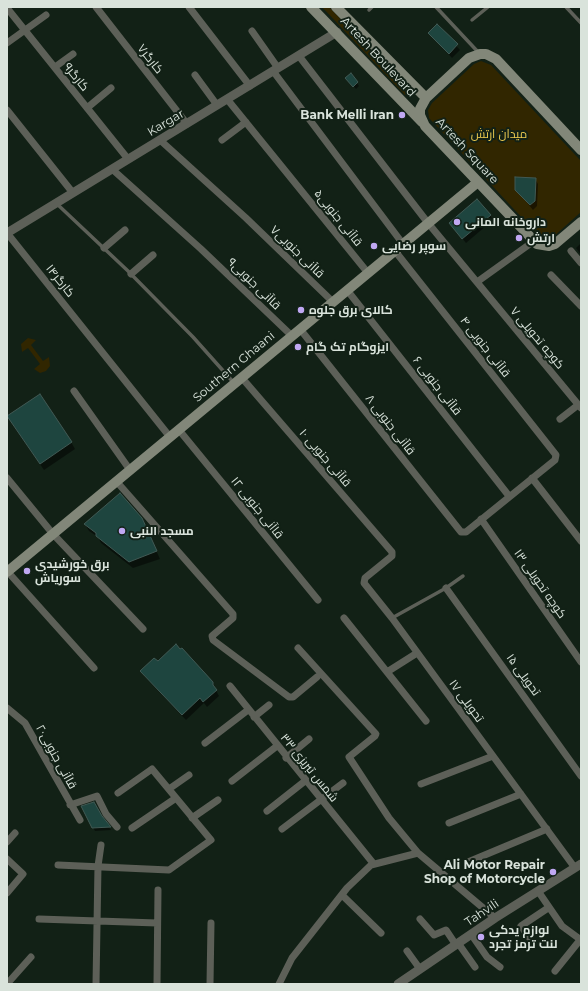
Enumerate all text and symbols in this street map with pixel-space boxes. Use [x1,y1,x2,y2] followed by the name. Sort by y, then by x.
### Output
[337,14,419,100] street label: Artesh Boulevard
[134,41,166,77] street label: کارگر۷
[60,60,92,94] street label: کارگر۹
[145,106,187,140] street label: Kargar
[300,108,394,122] place label: Bank Melli Iran
[397,110,407,120] marker: Bank Melli Iran
[433,115,501,187] street label: Artesh Square
[471,127,527,141] park label: میدان ارتش
[311,187,365,249] street label: قاآنی جنوبی۵
[465,215,546,229] place label: داروخانه المانی
[452,217,462,227] marker: داروخانه المانی
[267,223,327,281] street label: قاآنی جنوبی۷
[527,231,555,245] place label: ارتش
[514,233,524,243] marker: ارتش
[382,239,446,253] place label: سوپر رضایی
[369,241,379,251] marker: سوپر رضایی
[224,255,284,313] street label: قاآنی جنوبی۹
[43,262,77,300] street label: کارگر۱۴
[309,303,393,317] place label: کالای برق جلوه
[507,304,567,372] street label: کوچه تحویلی ۷
[296,305,306,315] marker: کالای برق جلوه
[457,314,513,380] street label: قاآنی جنوبی ۴
[190,329,278,405] street label: Southern Ghaani
[306,340,389,354] place label: ایزوگام تک گام
[293,342,303,352] marker: ایزوگام تک گام
[410,354,464,418] street label: قاآنی جنوبی ۶
[362,392,418,458] street label: قاآنی جنوبی ۸
[296,426,354,490] street label: قاآنی جنوبی ۱۰
[228,474,286,542] street label: قاآنی جنوبی ۱۲
[130,524,194,538] place label: مسجد النبی
[117,526,127,536] marker: مسجد النبی
[511,547,569,621] street label: کوچه تحویلی ۱۳
[35,557,110,585] place label: برق خورشیدی سوریاش
[22,566,32,576] marker: برق خورشیدی سوریاش
[503,651,543,699] street label: تحویلی ۱۵
[446,677,486,725] street label: تحویلی ۱۷
[32,722,80,792] street label: ۲۰قاآنی جنوبی
[277,731,341,805] street label: شمس تبریزی ۳۳
[424,858,545,886] place label: Ali Motor Repair Shop of Motorcycle
[548,867,558,877] marker: Ali Motor Repair Shop of Motorcycle
[462,896,502,930] street label: Tahvili
[489,923,557,951] place label: لوازم یدکی لنت ترمز تجرد
[476,932,486,942] marker: لوازم یدکی لنت ترمز تجرد

